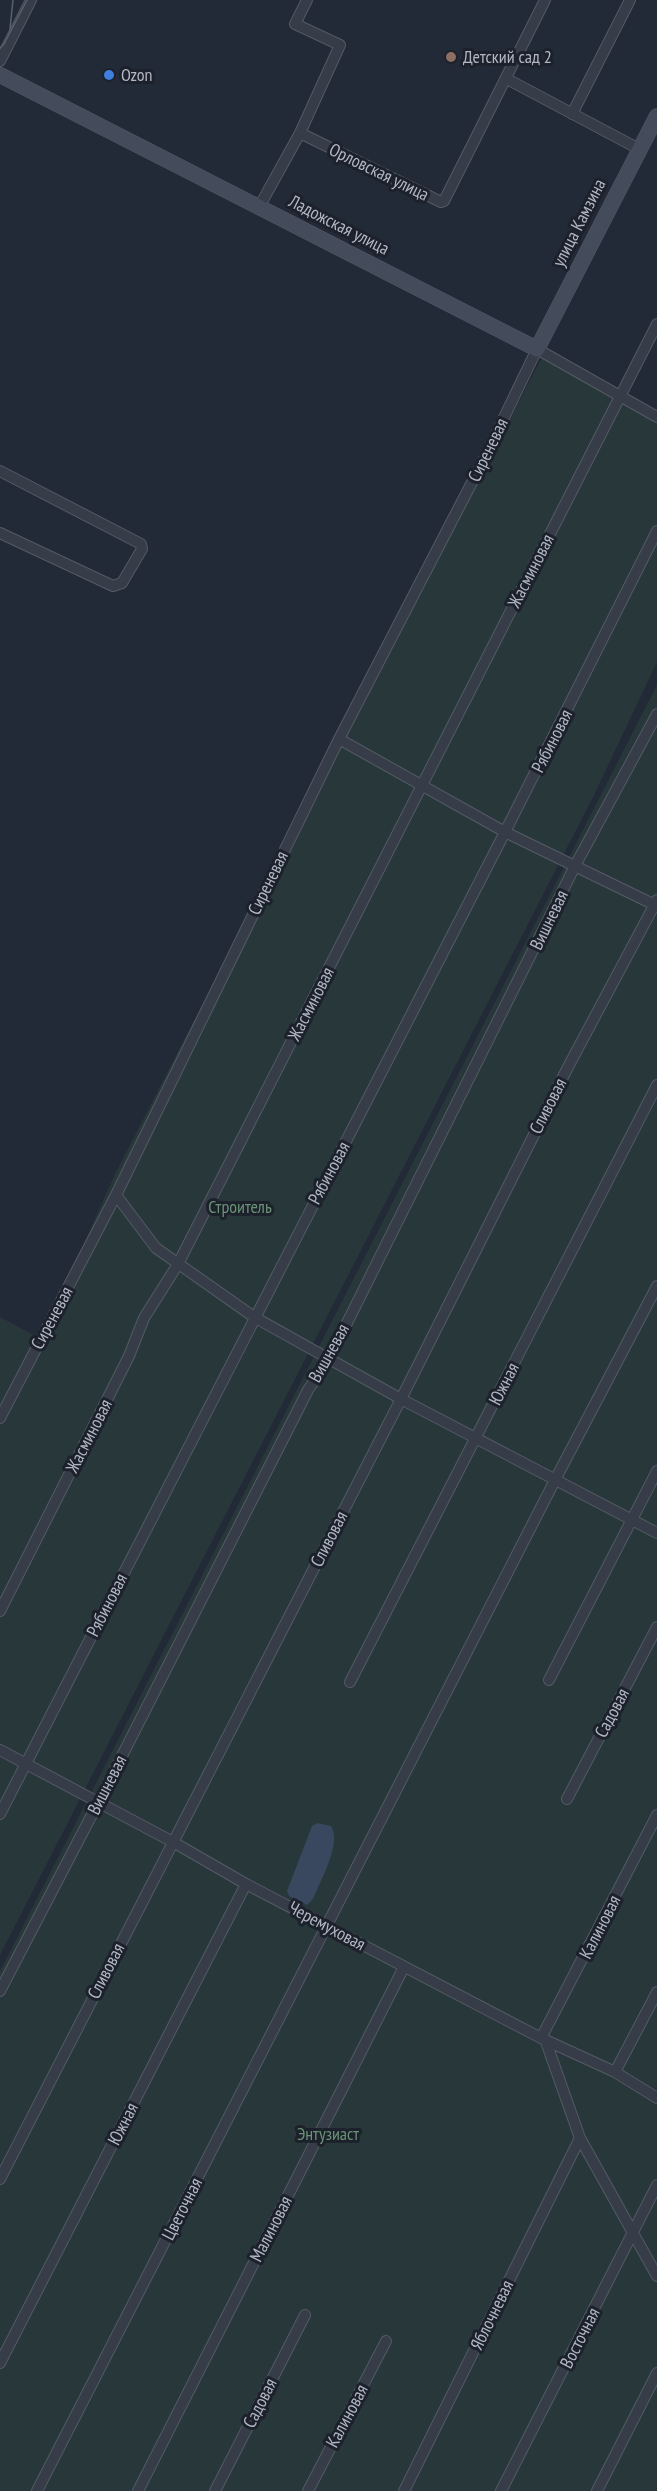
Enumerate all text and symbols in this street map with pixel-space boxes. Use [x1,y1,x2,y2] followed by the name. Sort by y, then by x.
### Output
[463,45,552,68] place label: Детский сад 2
[444,50,458,64] marker: Детский сад 2
[121,63,153,86] place label: Ozon
[102,68,116,82] marker: Ozon
[326,137,433,206] street label: Орловская улица
[547,175,610,271] street label: улица Камзина
[284,189,393,260] street label: Ладожская улица
[462,414,513,485] street label: Сиреневая
[502,530,559,612] street label: Жасминовая
[526,705,577,776] street label: Рябиновая
[242,847,293,918] street label: Сиреневая
[524,886,573,953] street label: Вишневая
[282,963,339,1045] street label: Жасминовая
[524,1074,571,1137] street label: Сливовая
[302,1137,355,1208] street label: Рябиновая
[208,1195,272,1218] park label: Строитель
[25,1282,78,1353] street label: Сиреневая
[303,1319,354,1386] street label: Вишневая
[483,1359,524,1409] street label: Южная
[60,1395,117,1477] street label: Жасминовая
[305,1507,352,1570] street label: Сливовая
[81,1569,132,1640] street label: Рябиновая
[589,1684,634,1741] street label: Садовая
[82,1751,131,1818] street label: Вишневая
[574,1891,625,1962] street label: Калиновая
[285,1896,370,1955] street label: Черемуховая
[82,1939,129,2002] street label: Сливовая
[102,2099,143,2149] street label: Южная
[297,2122,359,2145] park label: Энтузиаст
[156,2174,207,2244] street label: Цветочная
[244,2192,297,2266] street label: Малиновая
[465,2276,518,2354] street label: Яблочневая
[555,2304,605,2372] street label: Восточная
[237,2374,282,2431] street label: Садовая
[320,2380,373,2451] street label: Калиновая

